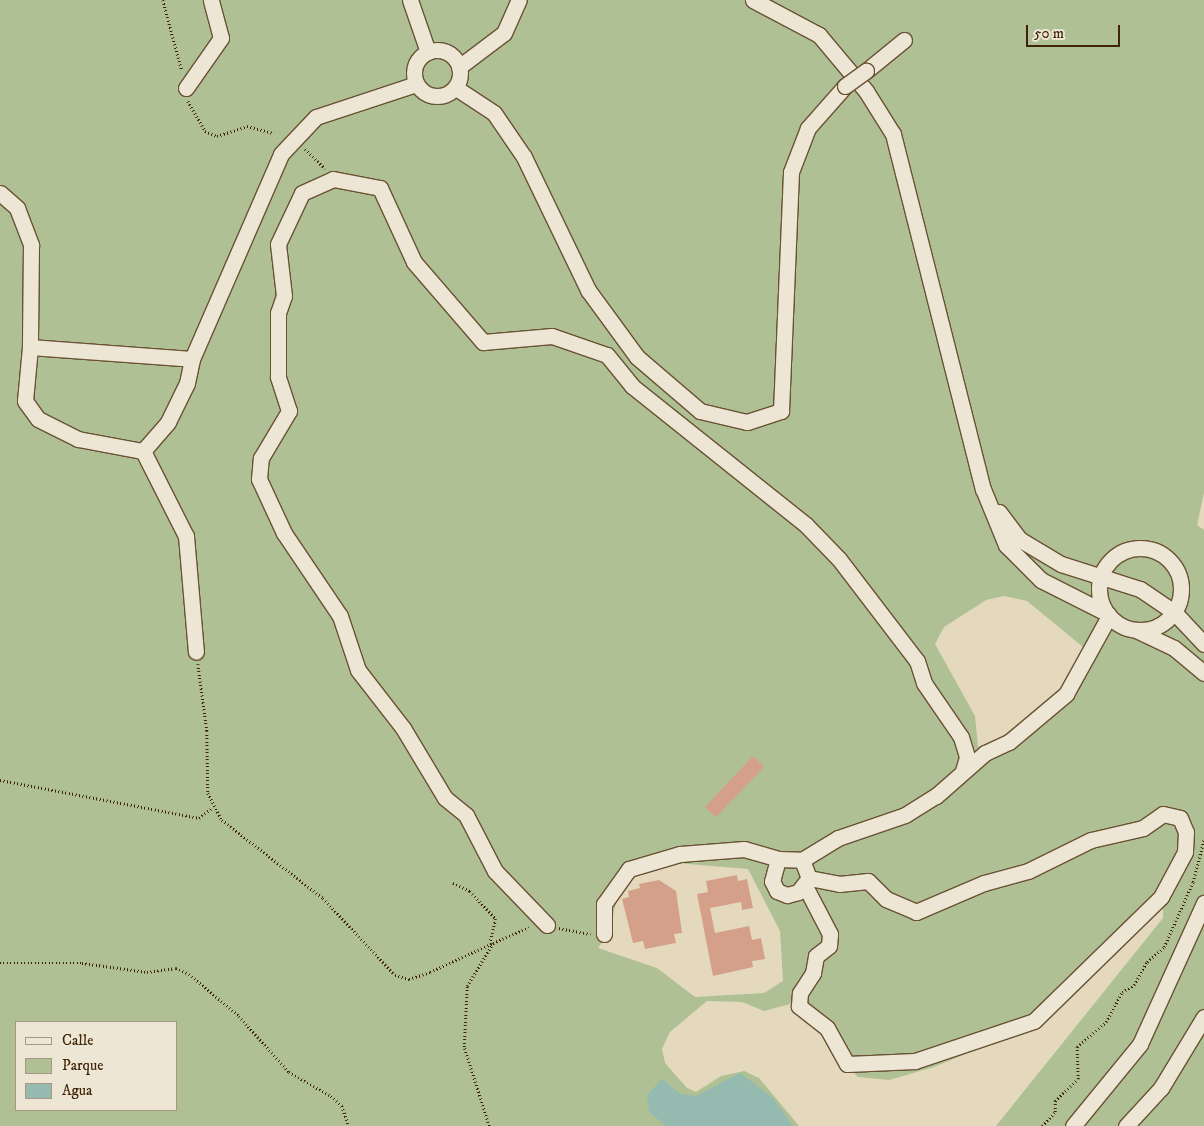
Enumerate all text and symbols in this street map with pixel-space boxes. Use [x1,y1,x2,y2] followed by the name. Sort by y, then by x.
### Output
[1029,15,1123,47] scale bar
[1034,24,1064,43] text: 50 m
[15,1021,178,1111] legend
[62,1031,94,1050] text: Calle
[62,1056,103,1075] text: Parque
[62,1081,92,1100] text: Agua

